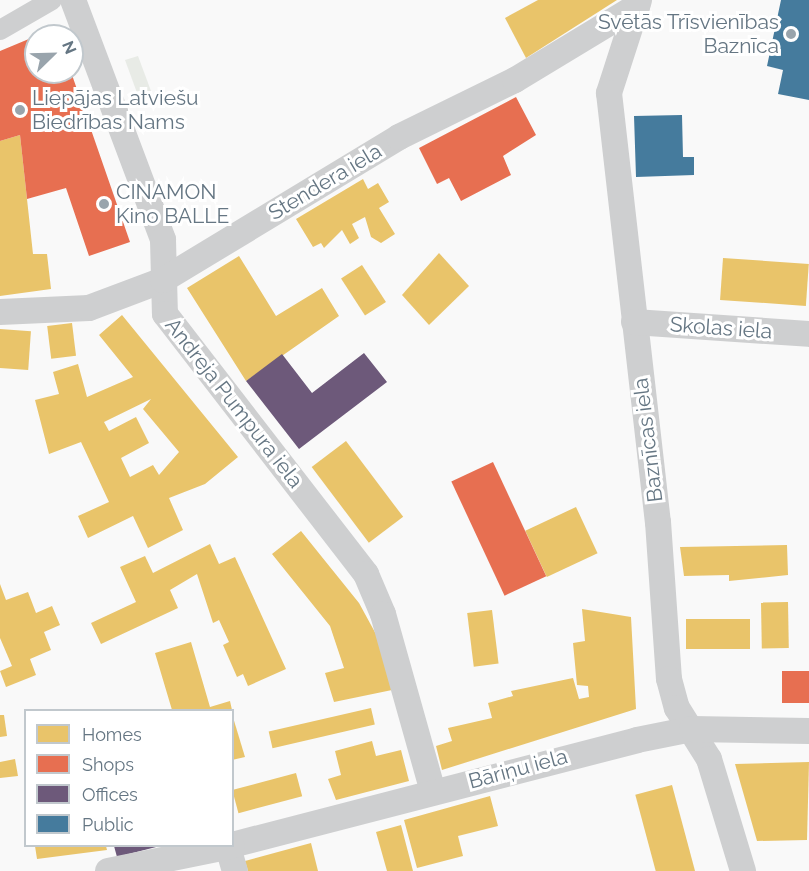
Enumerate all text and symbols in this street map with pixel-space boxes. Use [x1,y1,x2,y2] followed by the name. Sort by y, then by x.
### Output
[597,9,779,59] place label: Svētās Trīsvienības Baznīca
[24,24,84,84] north arrow
[784,27,798,41] marker: Svētās Trīsvienības Baznīca
[58,38,80,57] text: N
[32,85,199,135] place label: Liepājas Latviešu Biedrības Nams
[13,103,27,117] marker: Liepājas Latviešu Biedrības Nams
[264,138,386,226] street label: Stendera iela
[116,179,229,229] place label: CINAMON Kino BALLE
[97,197,111,211] marker: CINAMON Kino BALLE
[669,312,773,344] street label: Skolas iela
[160,313,308,493] street label: Andreja Pumpura iela
[628,376,668,504] street label: Baznīcas iela
[24,709,234,847] legend
[82,724,142,745] text: Homes
[466,744,570,794] street label: Bāriņu iela
[82,754,134,775] text: Shops
[82,784,138,805] text: Offices
[82,814,134,835] text: Public

